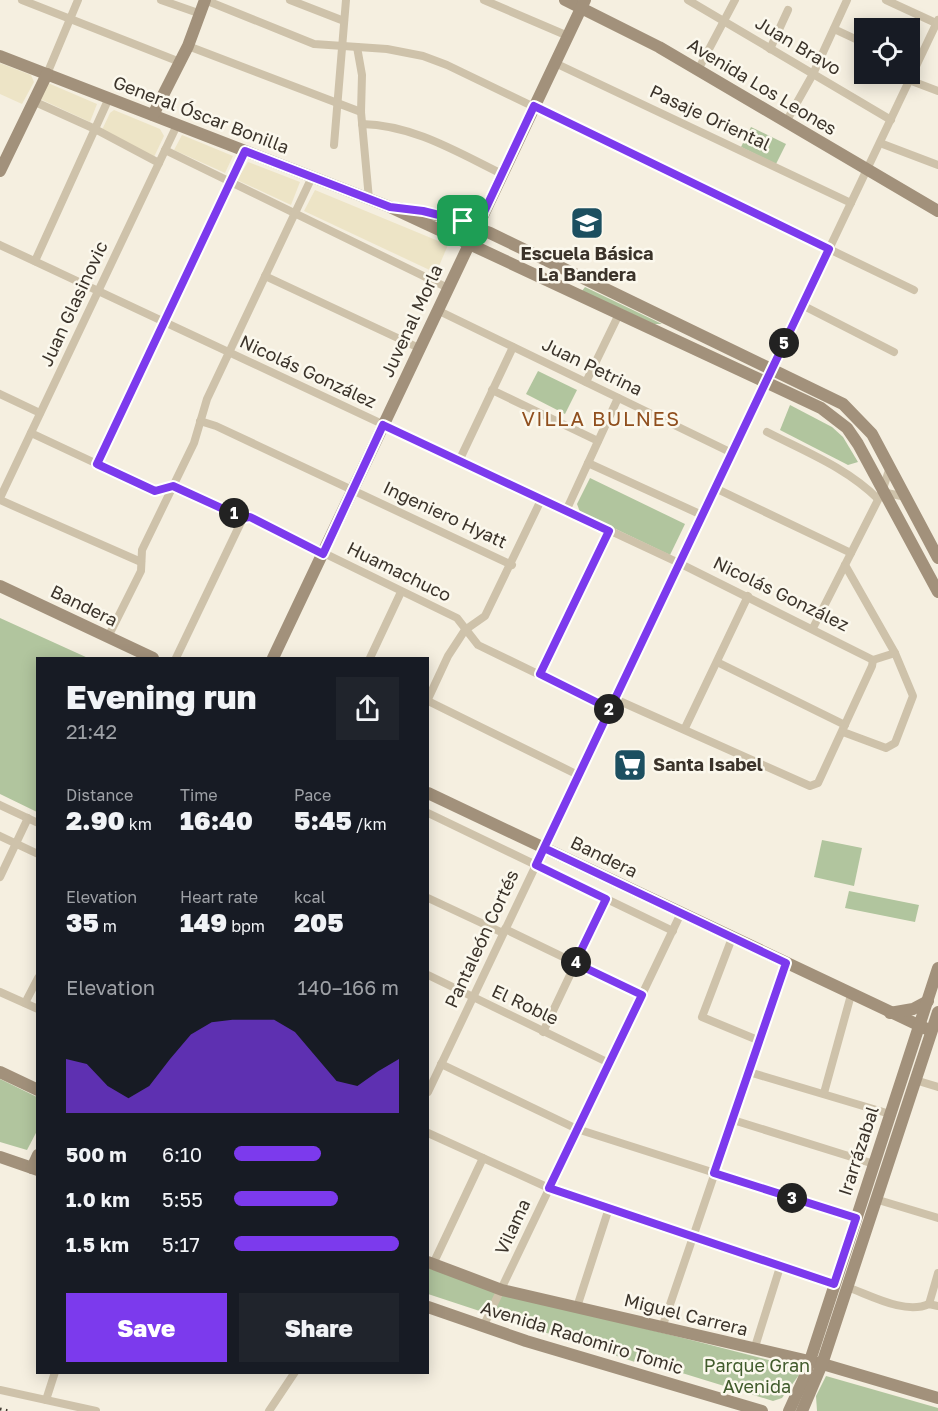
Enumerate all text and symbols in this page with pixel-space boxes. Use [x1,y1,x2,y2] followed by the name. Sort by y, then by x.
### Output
[752,11,845,79] street label: Juan Bravo
[854,18,920,84] map controls
[854,18,920,84] button: locate
[684,33,841,139] street label: Avenida Los Leones
[110,70,292,158] street label: General Óscar Bonilla
[646,79,775,155] street label: Pasaje Oriental
[437,195,488,246] pin
[446,204,479,237] icon: arrive
[569,205,605,241] school or university icon: Escuela Básica La Bandera
[34,237,112,370] street label: Juan Glasinovic
[521,242,653,285] place label: Escuela Básica La Bandera
[375,261,447,380] street label: Juvenal Morla
[769,328,799,358] pin: 5
[237,330,380,412] street label: Nicolás González
[539,332,646,400] street label: Juan Petrina
[779,333,789,353] text: 5
[521,406,681,430] district label: VILLA BULNES
[380,476,511,552] street label: Ingeniero Hyatt
[219,498,249,528] pin: 1
[230,503,238,523] text: 1
[344,536,455,606] street label: Huamachuco
[710,551,853,635] street label: Nicolás González
[47,579,122,631] street label: Bandera
[66,677,257,716] text: Evening run
[336,677,399,740] button: share
[594,694,624,724] pin: 2
[604,699,614,719] text: 2
[66,719,117,743] text: 21:42
[612,747,648,783] supermarket icon: Santa Isabel
[653,753,763,775] place label: Santa Isabel
[66,785,133,805] text: Distance
[180,785,218,805] text: Time
[294,785,331,805] text: Pace
[66,805,125,836] text: 2.90
[180,805,253,836] text: 16:40
[294,805,352,836] text: 5:45
[125,814,152,834] text: km
[352,814,387,834] text: /km
[567,830,642,882] street label: Bandera
[439,866,523,1011] street label: Pantaleón Cortés
[66,887,137,907] text: Elevation
[180,887,258,907] text: Heart rate
[294,887,326,907] text: kcal
[66,907,99,938] text: 35
[180,907,227,938] text: 149
[294,907,344,938] text: 205
[99,916,117,936] text: m
[227,916,265,936] text: bpm
[561,947,591,977] pin: 4
[571,952,581,972] text: 4
[66,975,155,999] text: Elevation
[298,975,399,999] text: 140–166 m
[489,979,562,1029] street label: El Roble
[833,1103,883,1198] street label: Irarrázabal
[66,1142,127,1166] text: 500 m
[162,1142,202,1166] text: 6:10
[777,1183,807,1213] pin: 3
[66,1187,130,1211] text: 1.0 km
[162,1187,203,1211] text: 5:55
[787,1188,797,1208] text: 3
[490,1195,535,1258] street label: Vilama
[66,1232,129,1256] text: 1.5 km
[162,1232,200,1256] text: 5:17
[622,1288,750,1340] street label: Miguel Carrera
[66,1293,227,1362] button: Save
[239,1293,399,1362] button: Share
[478,1296,686,1378] street label: Avenida Radomiro Tomic
[704,1354,810,1397] park label: Parque Gran Avenida

